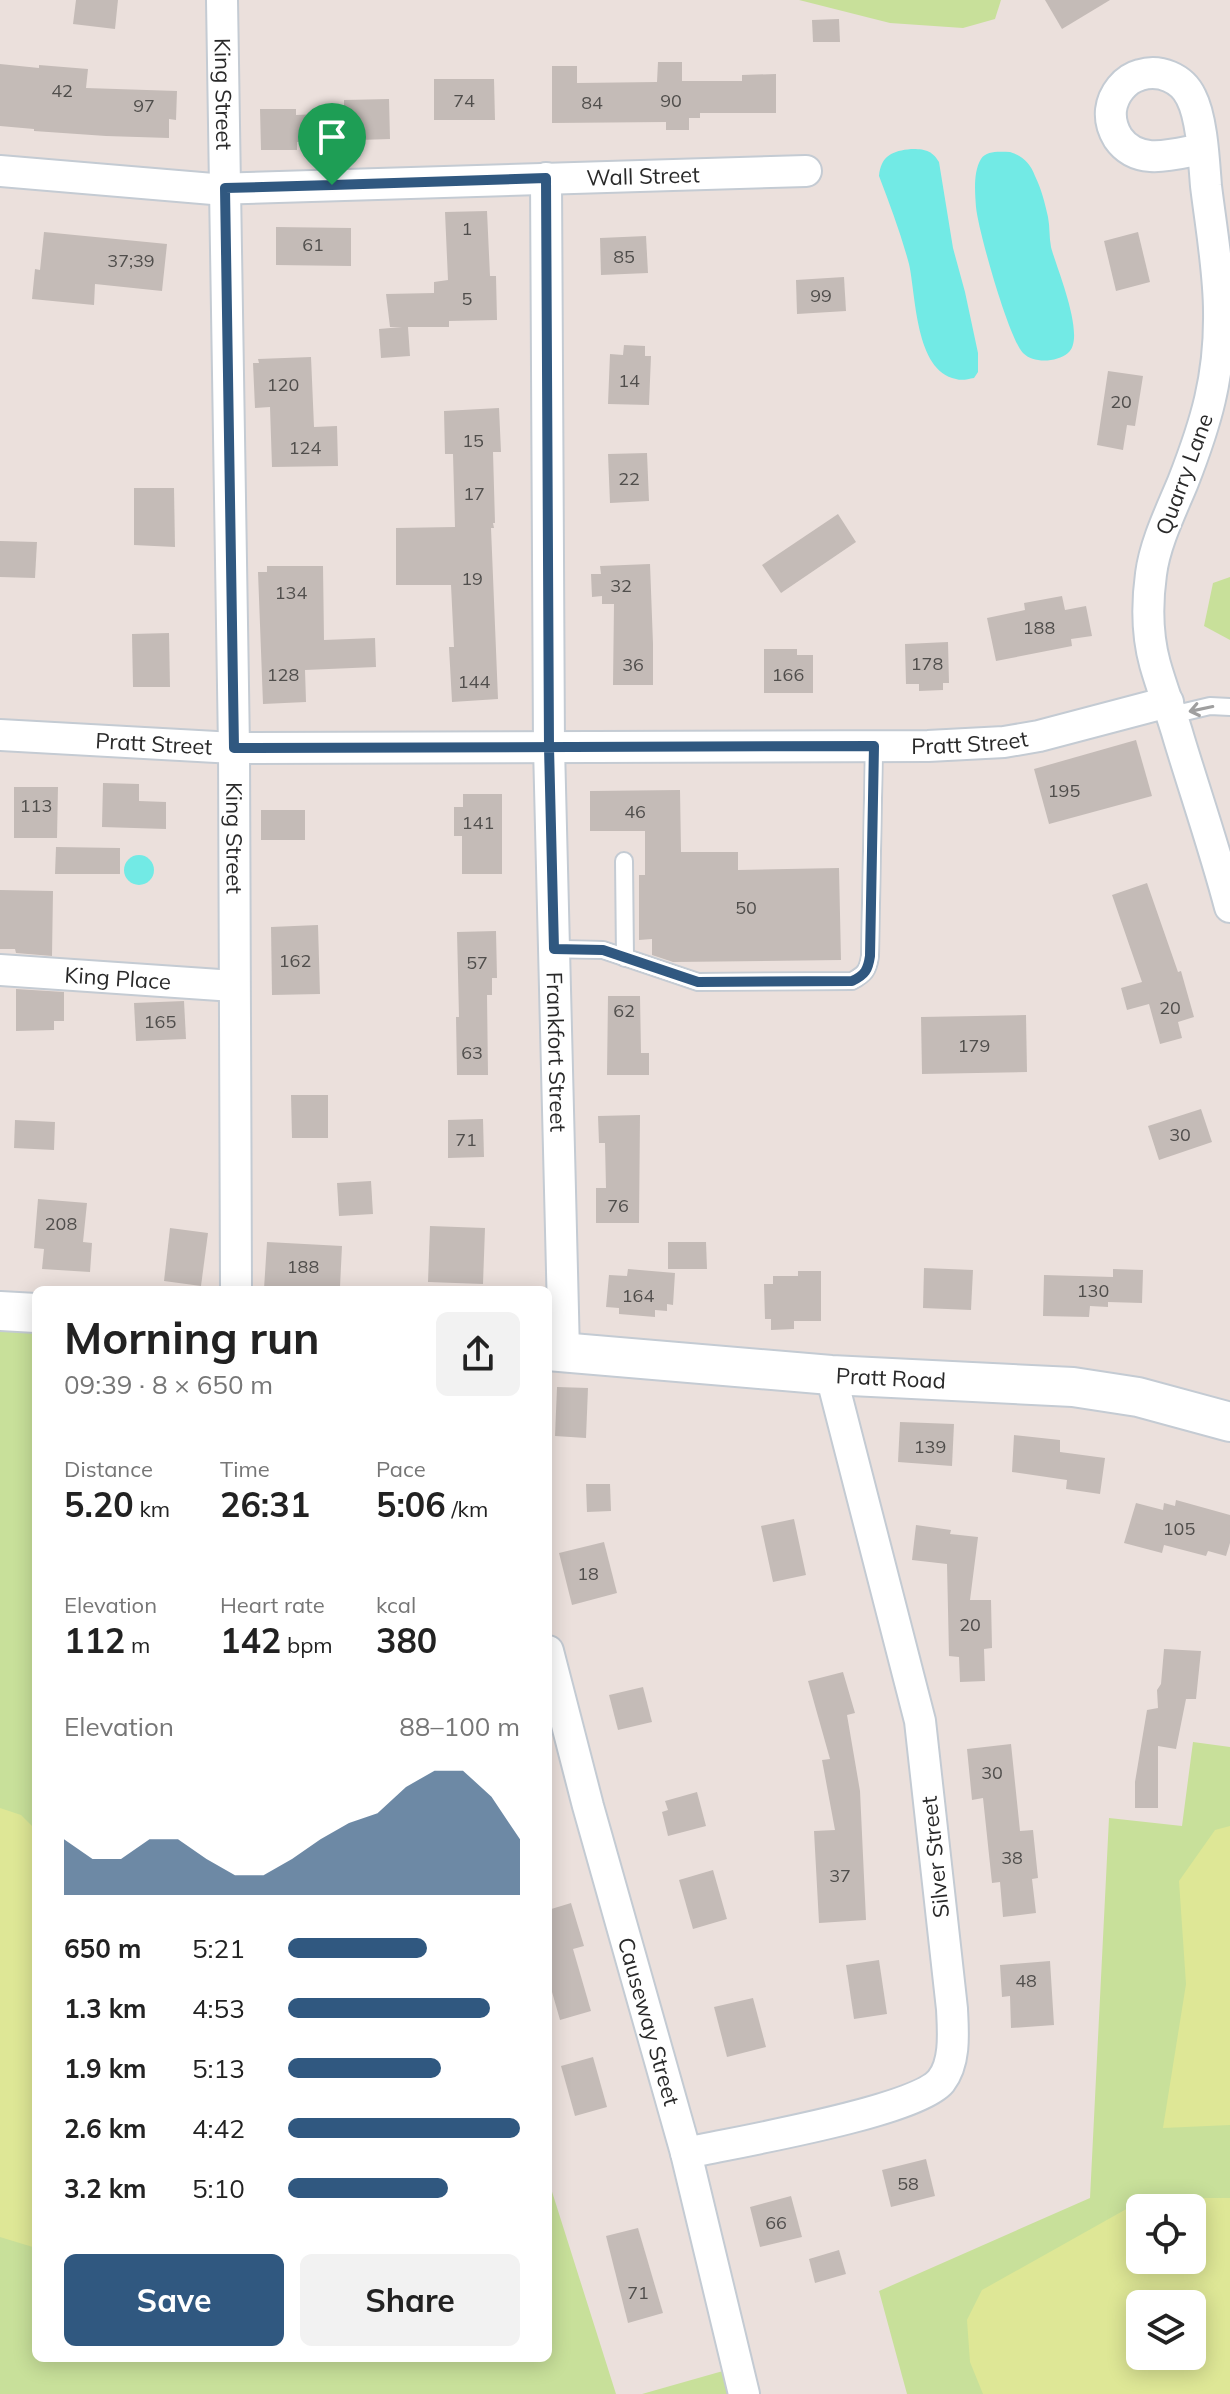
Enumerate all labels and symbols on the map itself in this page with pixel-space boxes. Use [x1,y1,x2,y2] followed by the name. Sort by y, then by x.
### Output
[209,38,238,151] street label: King Street
[51,79,73,102] house number: 42
[453,89,475,112] house number: 74
[660,89,682,112] house number: 90
[581,91,603,114] house number: 84
[133,94,155,117] house number: 97
[298,103,366,185] pin
[586,160,701,192] street label: Wall Street
[462,217,472,240] house number: 1
[302,233,324,256] house number: 61
[613,245,635,268] house number: 85
[107,249,155,272] house number: 37;39
[810,284,832,307] house number: 99
[462,287,473,310] house number: 5
[618,369,640,392] house number: 14
[267,373,299,396] house number: 120
[1110,390,1132,413] house number: 20
[1149,410,1219,538] street label: Quarry Lane
[462,429,484,452] house number: 15
[289,436,321,459] house number: 124
[618,467,640,490] house number: 22
[463,482,485,505] house number: 17
[461,567,483,590] house number: 19
[610,574,632,597] house number: 32
[275,581,307,604] house number: 134
[1023,616,1055,639] house number: 188
[911,652,943,675] house number: 178
[622,653,644,676] house number: 36
[267,663,299,686] house number: 128
[772,663,804,686] house number: 166
[458,670,490,693] house number: 144
[1189,702,1214,717] one-way arrow
[911,724,1030,760] street label: Pratt Street
[95,726,213,761] street label: Pratt Street
[1048,779,1080,802] house number: 195
[220,782,249,894] street label: King Street
[20,794,52,817] house number: 113
[624,800,646,823] house number: 46
[462,811,494,834] house number: 141
[735,896,757,919] house number: 50
[279,949,311,972] house number: 162
[466,951,488,974] house number: 57
[64,960,172,996] street label: King Place
[541,972,573,1133] street label: Frankfort Street
[1159,996,1181,1019] house number: 20
[613,999,635,1022] house number: 62
[144,1010,176,1033] house number: 165
[958,1034,990,1057] house number: 179
[461,1041,483,1064] house number: 63
[1169,1123,1191,1146] house number: 30
[455,1128,477,1151] house number: 71
[607,1194,629,1217] house number: 76
[45,1212,77,1235] house number: 208
[287,1255,319,1278] house number: 188
[1077,1279,1109,1302] house number: 130
[622,1284,654,1307] house number: 164
[835,1361,947,1395] street label: Pratt Road
[914,1435,946,1458] house number: 139
[1163,1517,1195,1540] house number: 105
[577,1562,599,1585] house number: 18
[959,1613,981,1636] house number: 20
[981,1761,1003,1784] house number: 30
[915,1794,955,1919] street label: Silver Street
[1001,1846,1023,1869] house number: 38
[829,1864,851,1887] house number: 37
[612,1934,686,2109] street label: Causeway Street
[1015,1969,1037,1992] house number: 48
[897,2172,919,2195] house number: 58
[765,2211,787,2234] house number: 66
[627,2281,649,2304] house number: 71

